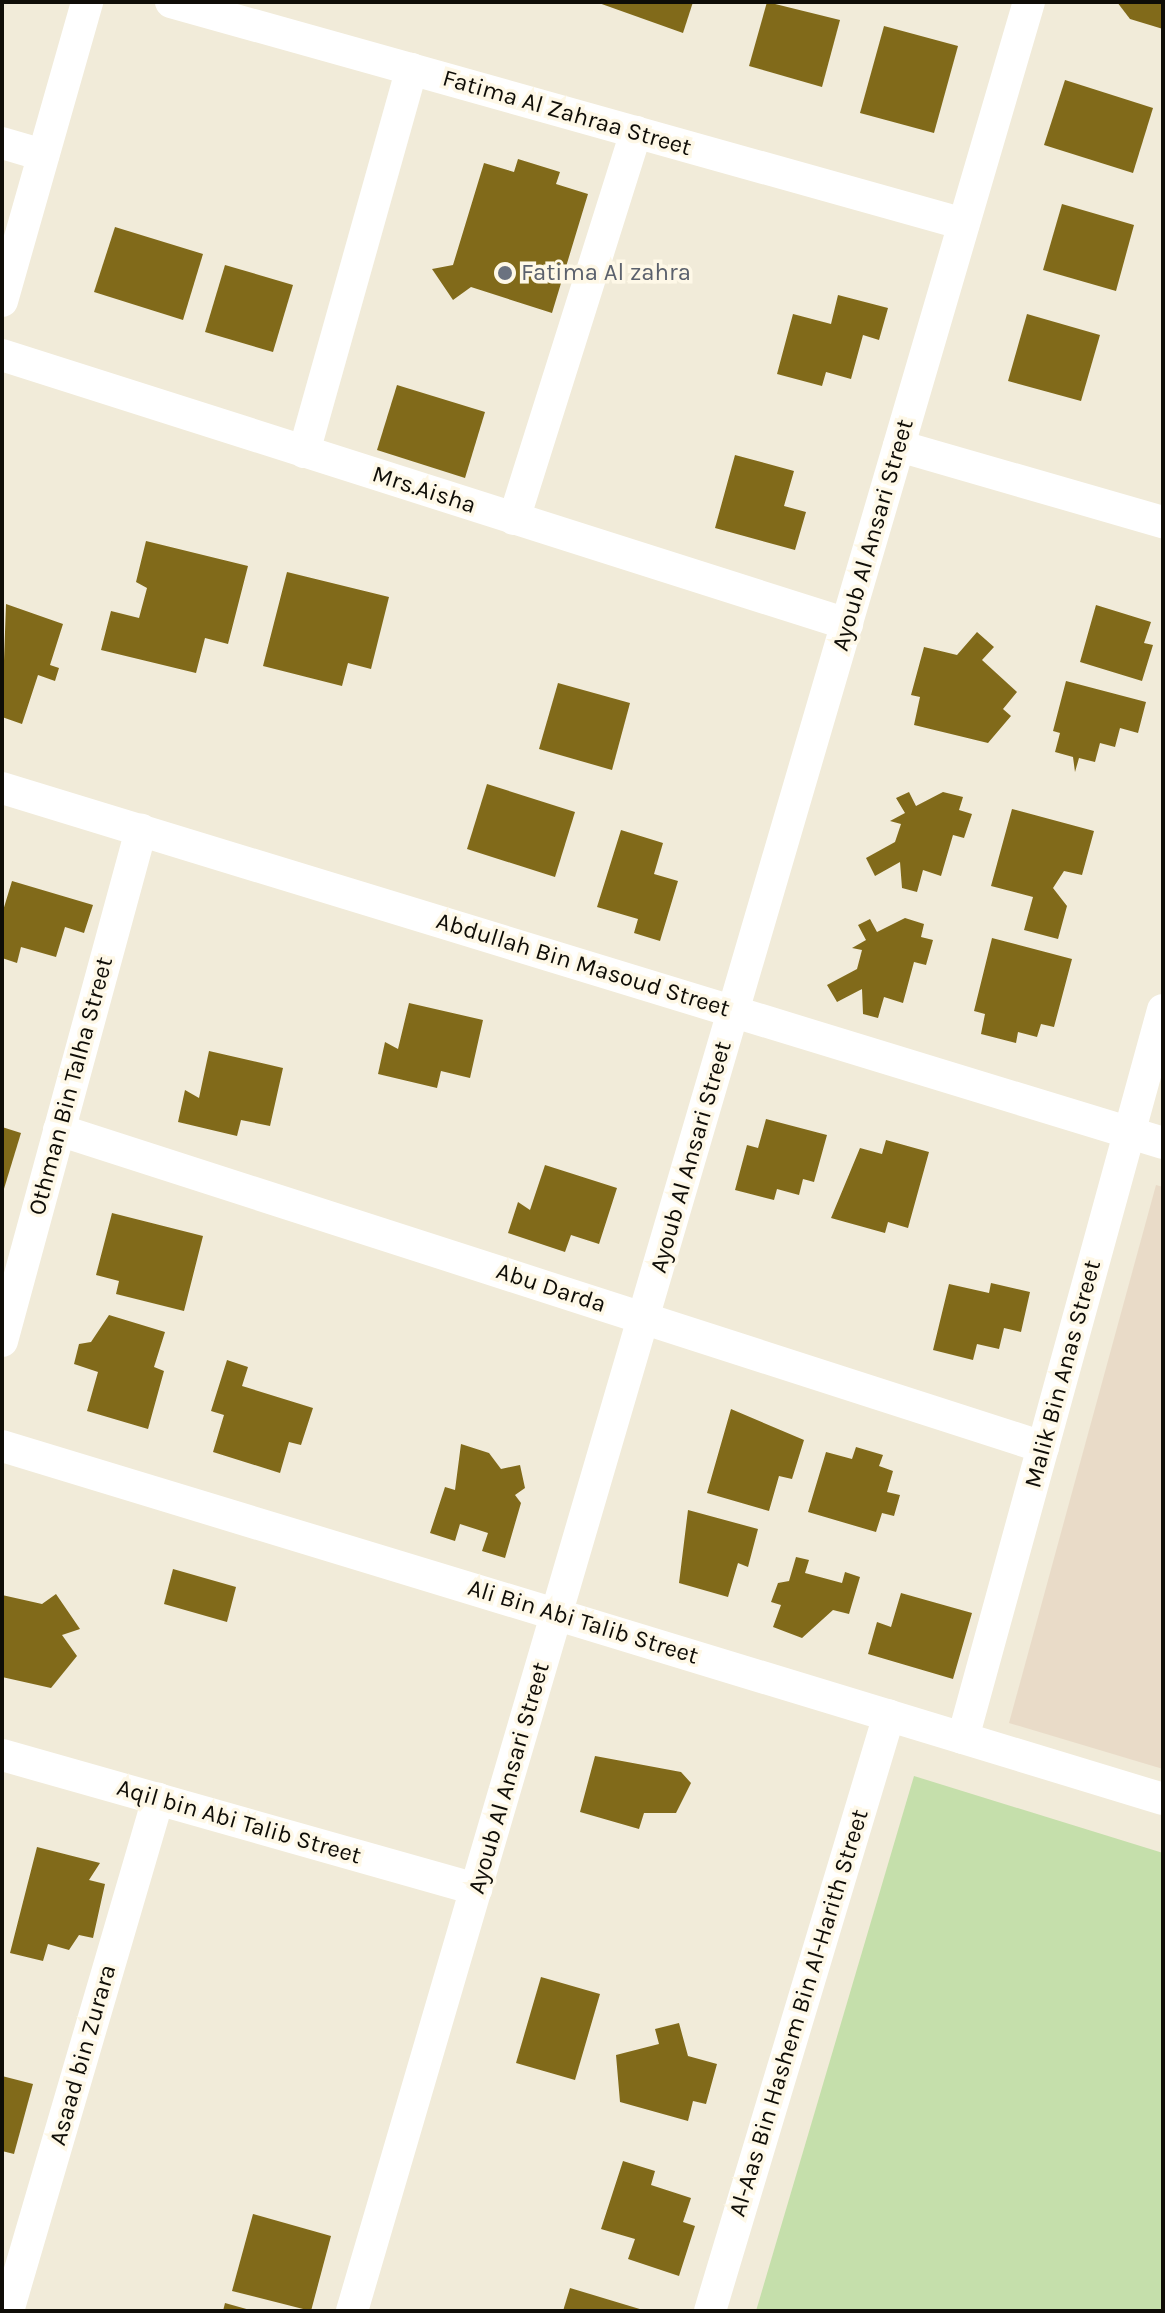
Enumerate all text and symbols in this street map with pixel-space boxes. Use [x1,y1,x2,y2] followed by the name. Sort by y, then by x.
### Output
[439,64,695,162] street label: Fatima Al Zahraa Street
[521,259,691,287] place label: Fatima Al zahra
[496,264,514,282] marker: Fatima Al zahra
[826,416,920,654] street label: Ayoub Al Ansari Street
[369,460,479,520] street label: Mrs.Aisha
[433,907,733,1023] street label: Abdullah Bin Masoud Street
[23,954,119,1218] street label: Othman Bin Talha Street
[644,1038,738,1276] street label: Ayoub Al Ansari Street
[493,1257,609,1319] street label: Abu Darda
[1019,1257,1107,1491] street label: Malik Bin Anas Street
[464,1573,702,1671] street label: Ali Bin Abi Talib Street
[462,1659,556,1897] street label: Ayoub Al Ansari Street
[114,1773,364,1871] street label: Aqil bin Abi Talib Street
[723,1806,875,2220] street label: Al-Aas Bin Hashem Bin Al-Harith Street
[43,1961,123,2149] street label: Asaad bin Zurara

